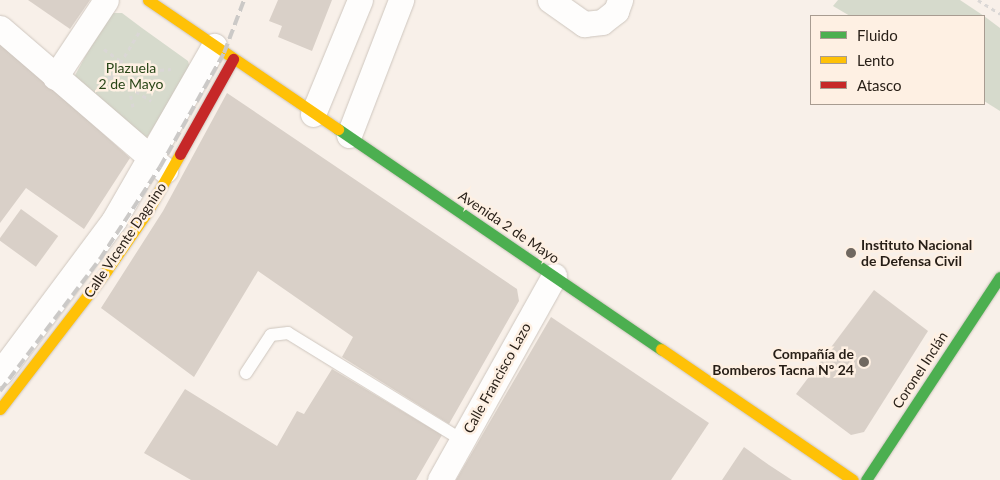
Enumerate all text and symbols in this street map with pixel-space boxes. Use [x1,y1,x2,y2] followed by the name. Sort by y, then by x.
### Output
[810,15,985,105] legend
[857,26,898,44] text: Fluido
[857,51,894,69] text: Lento
[98,60,164,92] park label: Plazuela 2 de Mayo
[857,76,902,94] text: Atasco
[80,179,170,301] street label: Calle Vicente Dagnino
[455,187,563,267] street label: Avenida 2 de Mayo
[861,237,972,270] place label: Instituto Nacional de Defensa Civil
[845,247,857,259] marker: Instituto Nacional de Defensa Civil
[460,320,534,436] street label: Calle Francisco Lazo
[889,328,951,412] street label: Coronel Inclán
[712,346,854,378] place label: Compañía de Bomberos Tacna Nº 24
[858,356,870,368] marker: Compañía de Bomberos Tacna Nº 24

